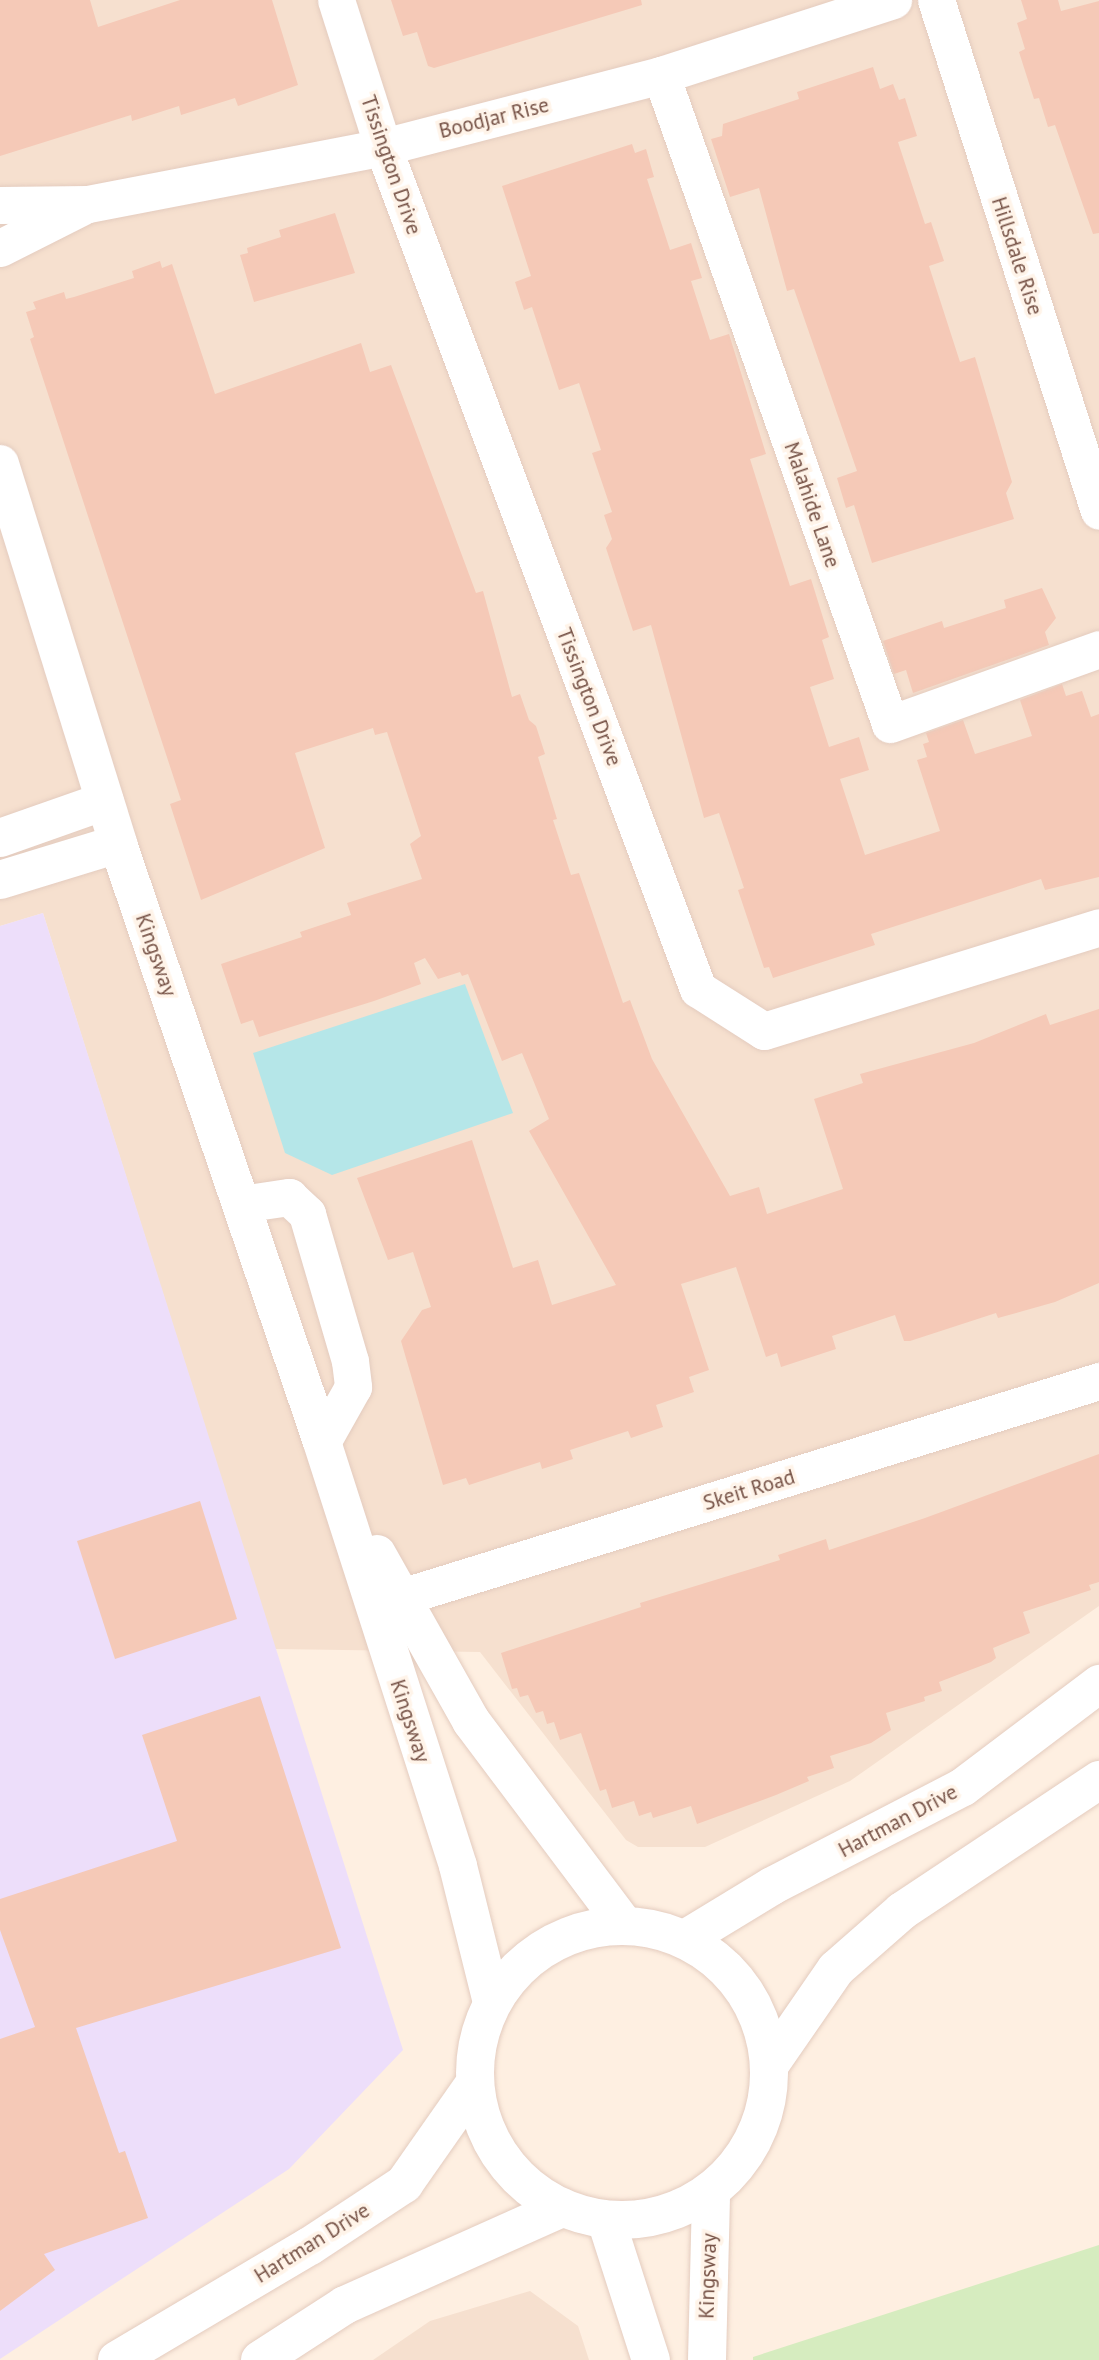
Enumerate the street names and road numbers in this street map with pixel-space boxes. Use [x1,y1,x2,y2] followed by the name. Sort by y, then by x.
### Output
[355,92,427,238] street label: Tissington Drive
[436,92,552,144] street label: Boodjar Rise
[986,194,1048,318] street label: Hillsdale Rise
[779,439,845,571] street label: Malahide Lane
[551,624,627,770] street label: Tissington Drive
[130,910,182,1000] street label: Kingsway
[700,1464,798,1516] street label: Skeit Road
[385,1676,435,1766] street label: Kingsway
[834,1779,962,1863] street label: Hartman Drive
[250,2198,374,2288] street label: Hartman Drive
[694,2233,722,2319] street label: Kingsway

